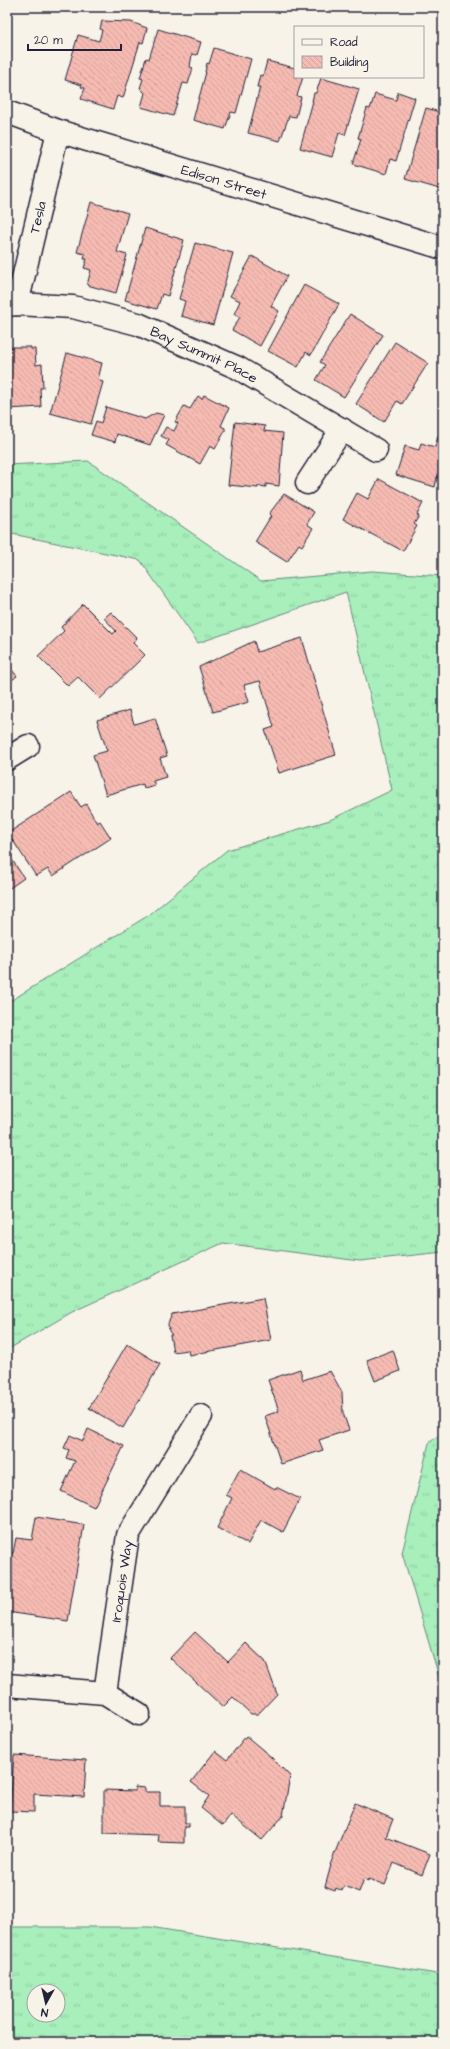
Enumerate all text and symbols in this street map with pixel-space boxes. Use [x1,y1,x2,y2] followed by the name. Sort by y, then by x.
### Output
[28,26,121,52] scale bar
[294,26,424,78] legend
[34,32,63,49] text: 20 m
[330,34,358,51] text: Road
[330,54,368,72] text: Building
[179,160,269,205] street label: Edison Street
[25,199,52,236] street label: Tesla
[147,322,262,389] street label: Bay Summit Place
[106,1539,138,1624] street label: Iroquois Way
[26,1983,66,2023] north arrow
[40,2004,49,2020] text: N

